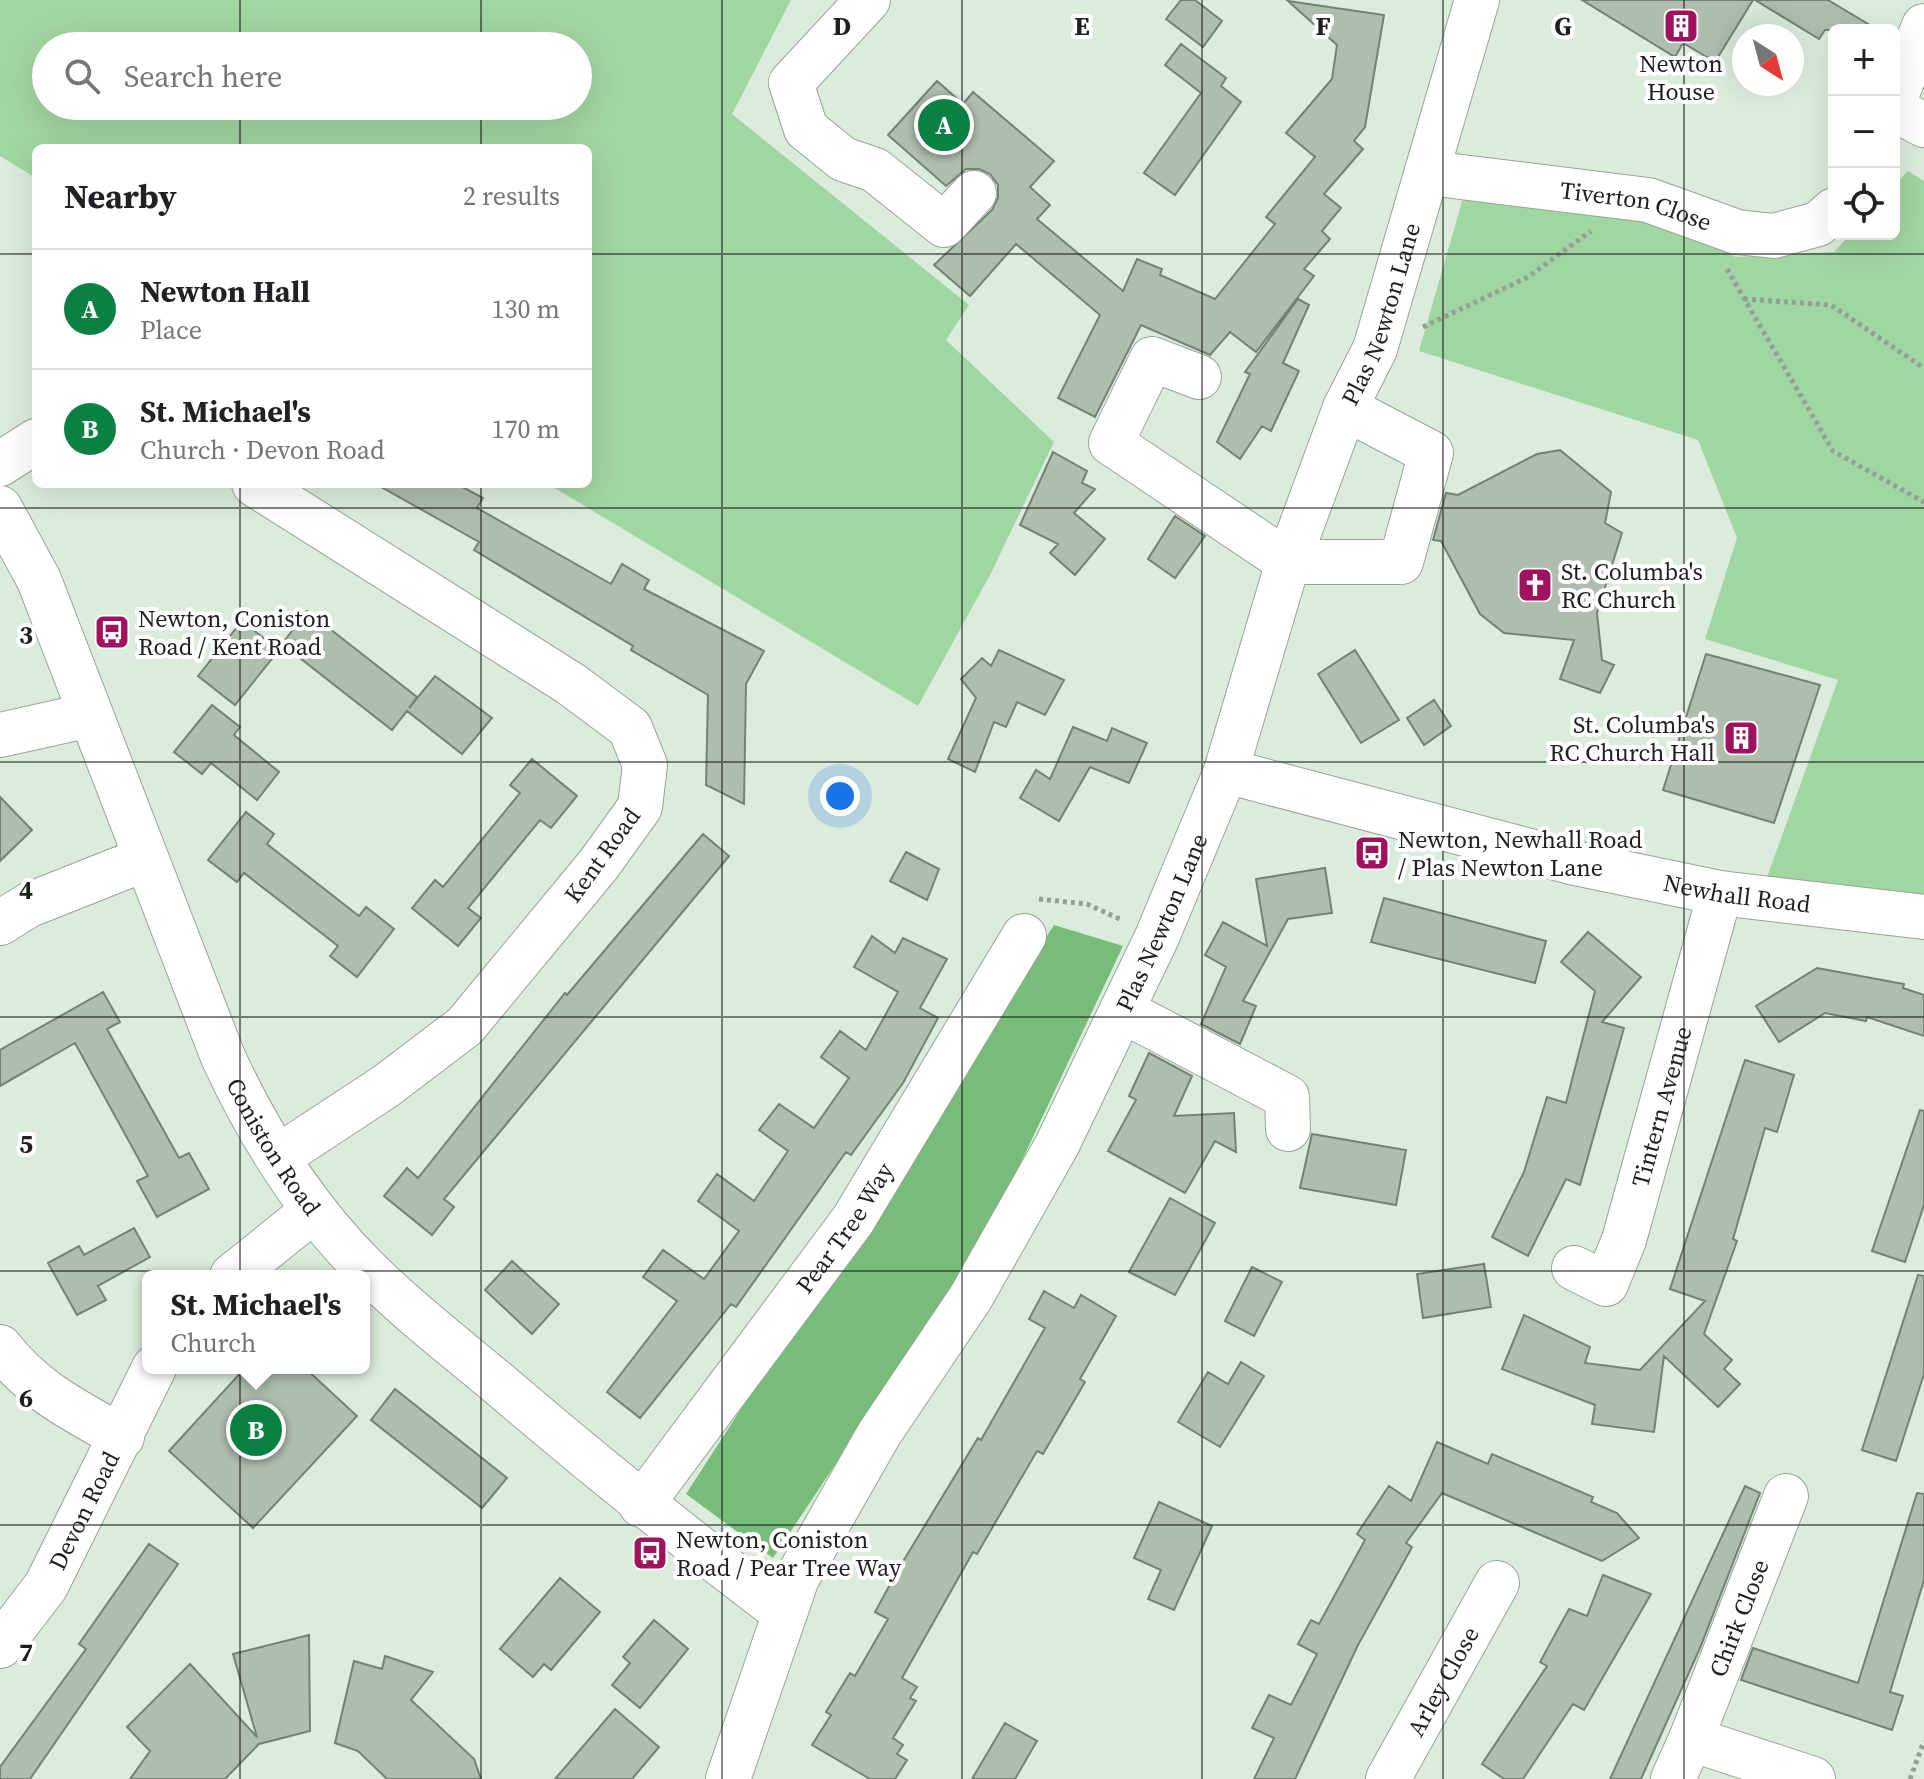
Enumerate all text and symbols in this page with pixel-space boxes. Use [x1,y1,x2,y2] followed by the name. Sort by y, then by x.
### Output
[1662,7,1700,45] building icon: Newton House
[833,8,851,44] text: D
[1074,8,1090,44] text: E
[1315,8,1331,44] text: F
[1554,8,1572,44] text: G
[1732,24,1804,96] north arrow
[1828,24,1900,240] map controls
[1828,24,1900,96] button: +
[32,32,592,120] search box
[1639,47,1723,108] place label: Newton House
[60,54,104,98] icon: search
[124,56,282,97] text: Search here
[918,95,970,155] pin: A
[1828,96,1900,168] button: −
[1828,168,1900,240] button: locate
[64,173,177,219] text: Nearby
[1558,173,1717,238] street label: Tiverton Close
[463,178,560,214] text: 2 results
[1333,219,1428,411] street label: Plas Newton Lane
[140,271,310,312] text: Newton Hall
[81,291,99,327] text: A
[492,291,560,327] text: 130 m
[140,312,202,348] text: Place
[140,391,311,432] text: St. Michael's
[82,411,98,447] text: B
[492,411,560,447] text: 170 m
[140,432,385,468] text: Church · Devon Road
[1561,555,1703,616] place label: St. Columba's RC Church
[1516,566,1554,604] church icon: St. Columba's RC Church
[138,602,330,663] place label: Newton, Coniston Road / Kent Road
[93,613,131,651] bus stop icon: Newton, Coniston Road / Kent Road
[19,617,33,653] text: 3
[1549,708,1715,769] place label: St. Columba's RC Church Hall
[1722,719,1760,757] building icon: St. Columba's RC Church Hall
[820,776,860,816] your location
[556,801,648,909] street label: Kent Road
[1398,823,1643,884] place label: Newton, Newhall Road / Plas Newton Lane
[1107,828,1215,1017] street label: Plas Newton Lane
[1353,834,1391,872] bus stop icon: Newton, Newhall Road / Plas Newton Lane
[1661,865,1813,920] street label: Newhall Road
[19,872,33,908] text: 4
[1623,1022,1699,1190] street label: Tintern Avenue
[219,1072,329,1222] street label: Coniston Road
[19,1126,33,1162] text: 5
[788,1155,901,1300] street label: Pear Tree Way
[142,1270,370,1374] popup
[171,1284,341,1325] text: St. Michael's
[171,1325,256,1361] text: Church
[19,1380,33,1416] text: 6
[230,1400,282,1460] pin: B
[40,1445,127,1575] street label: Devon Road
[676,1523,902,1584] place label: Newton, Coniston Road / Pear Tree Way
[631,1534,669,1572] bus stop icon: Newton, Coniston Road / Pear Tree Way
[1700,1554,1776,1681] street label: Chirk Close
[1399,1620,1486,1742] street label: Arley Close
[19,1634,33,1670] text: 7

